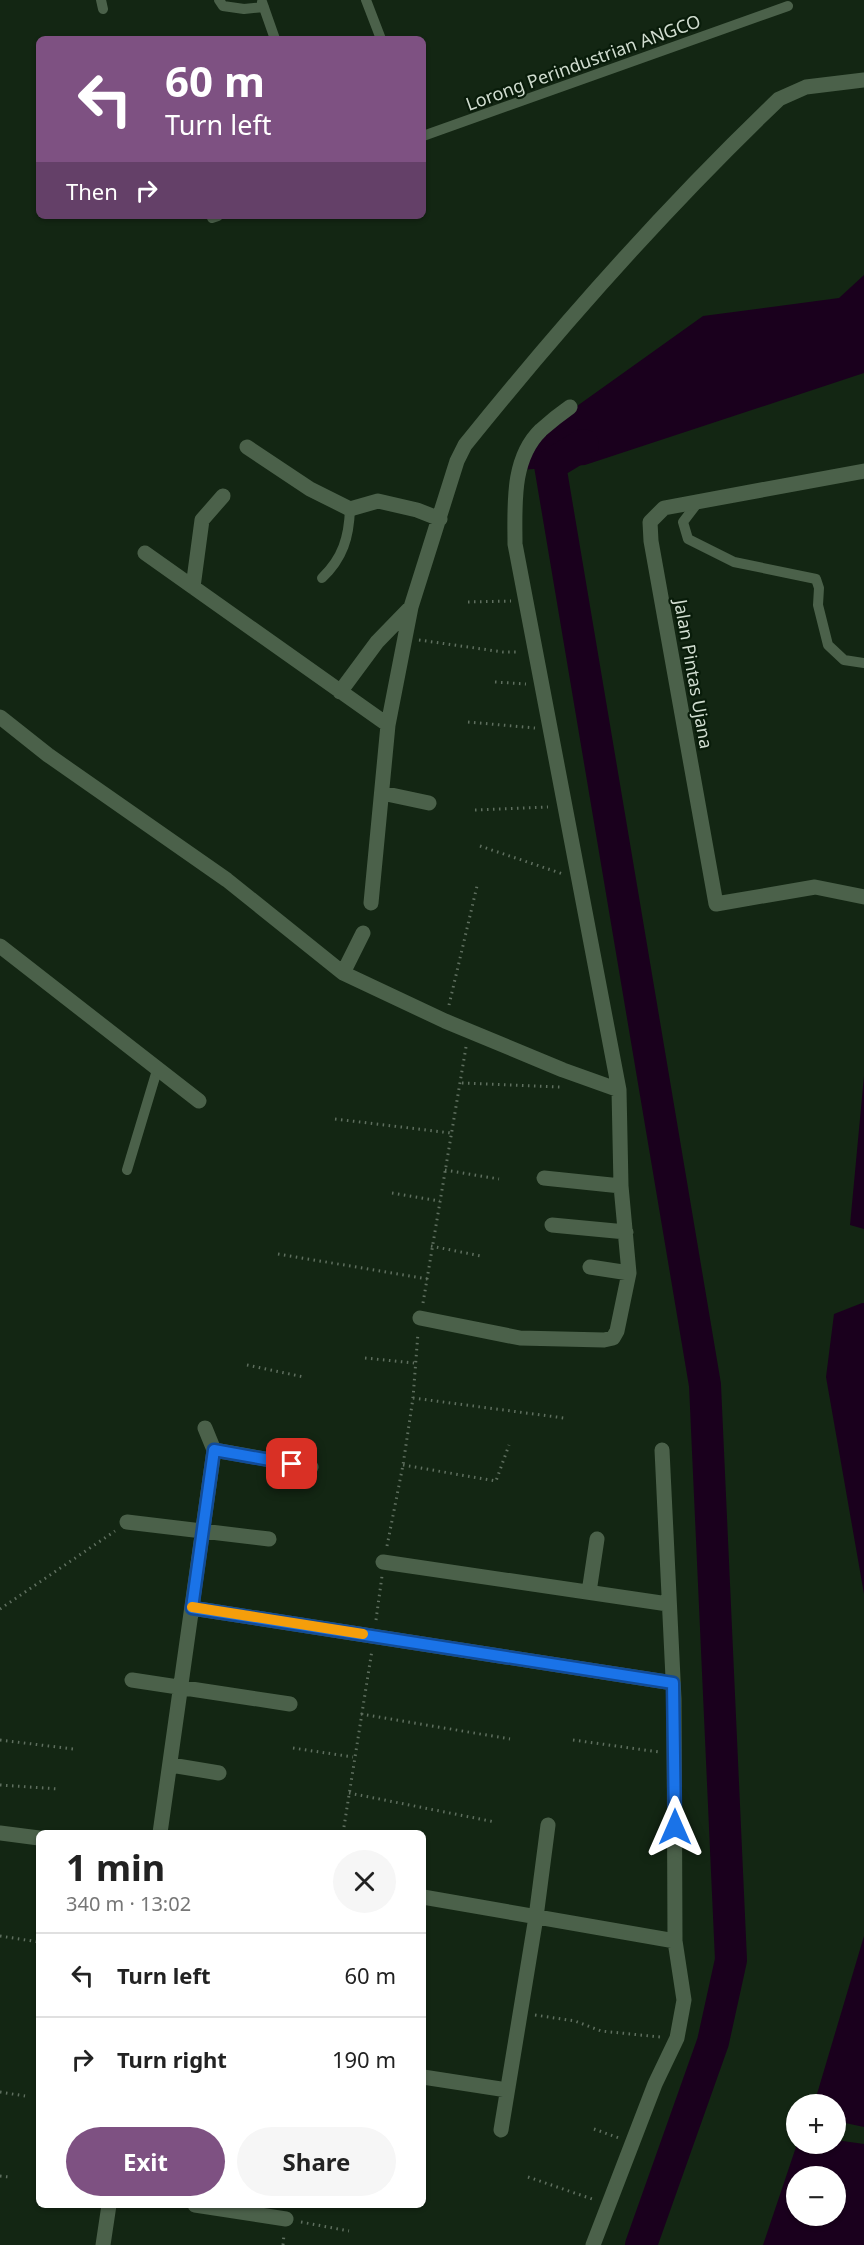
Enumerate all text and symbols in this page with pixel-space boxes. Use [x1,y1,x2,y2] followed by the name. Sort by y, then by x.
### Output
[462,8,704,116] street label: Lorong Perindustrian ANGCO
[165,52,265,109] text: 60 m
[66,60,144,138] icon: left
[165,106,271,143] text: Turn left
[130,174,163,207] icon: right
[66,176,118,206] text: Then
[669,595,719,751] street label: Jalan Pintas Ujana
[266,1438,317,1489] pin
[275,1447,308,1480] icon: arrive
[643,1795,707,1859] position arrow
[66,1843,165,1892] text: 1 min
[333,1850,396,1913] button: close
[66,1890,191,1917] text: 340 m · 13:02
[66,1959,99,1992] icon: left
[117,1960,211,1990] text: Turn left
[345,1960,396,1990] text: 60 m
[66,2043,99,2076] icon: right
[117,2044,227,2074] text: Turn right
[332,2044,396,2074] text: 190 m
[786,2094,846,2226] map controls
[786,2094,846,2154] button: +
[66,2127,225,2196] button: Exit
[237,2127,396,2196] button: Share
[786,2166,846,2226] button: −

